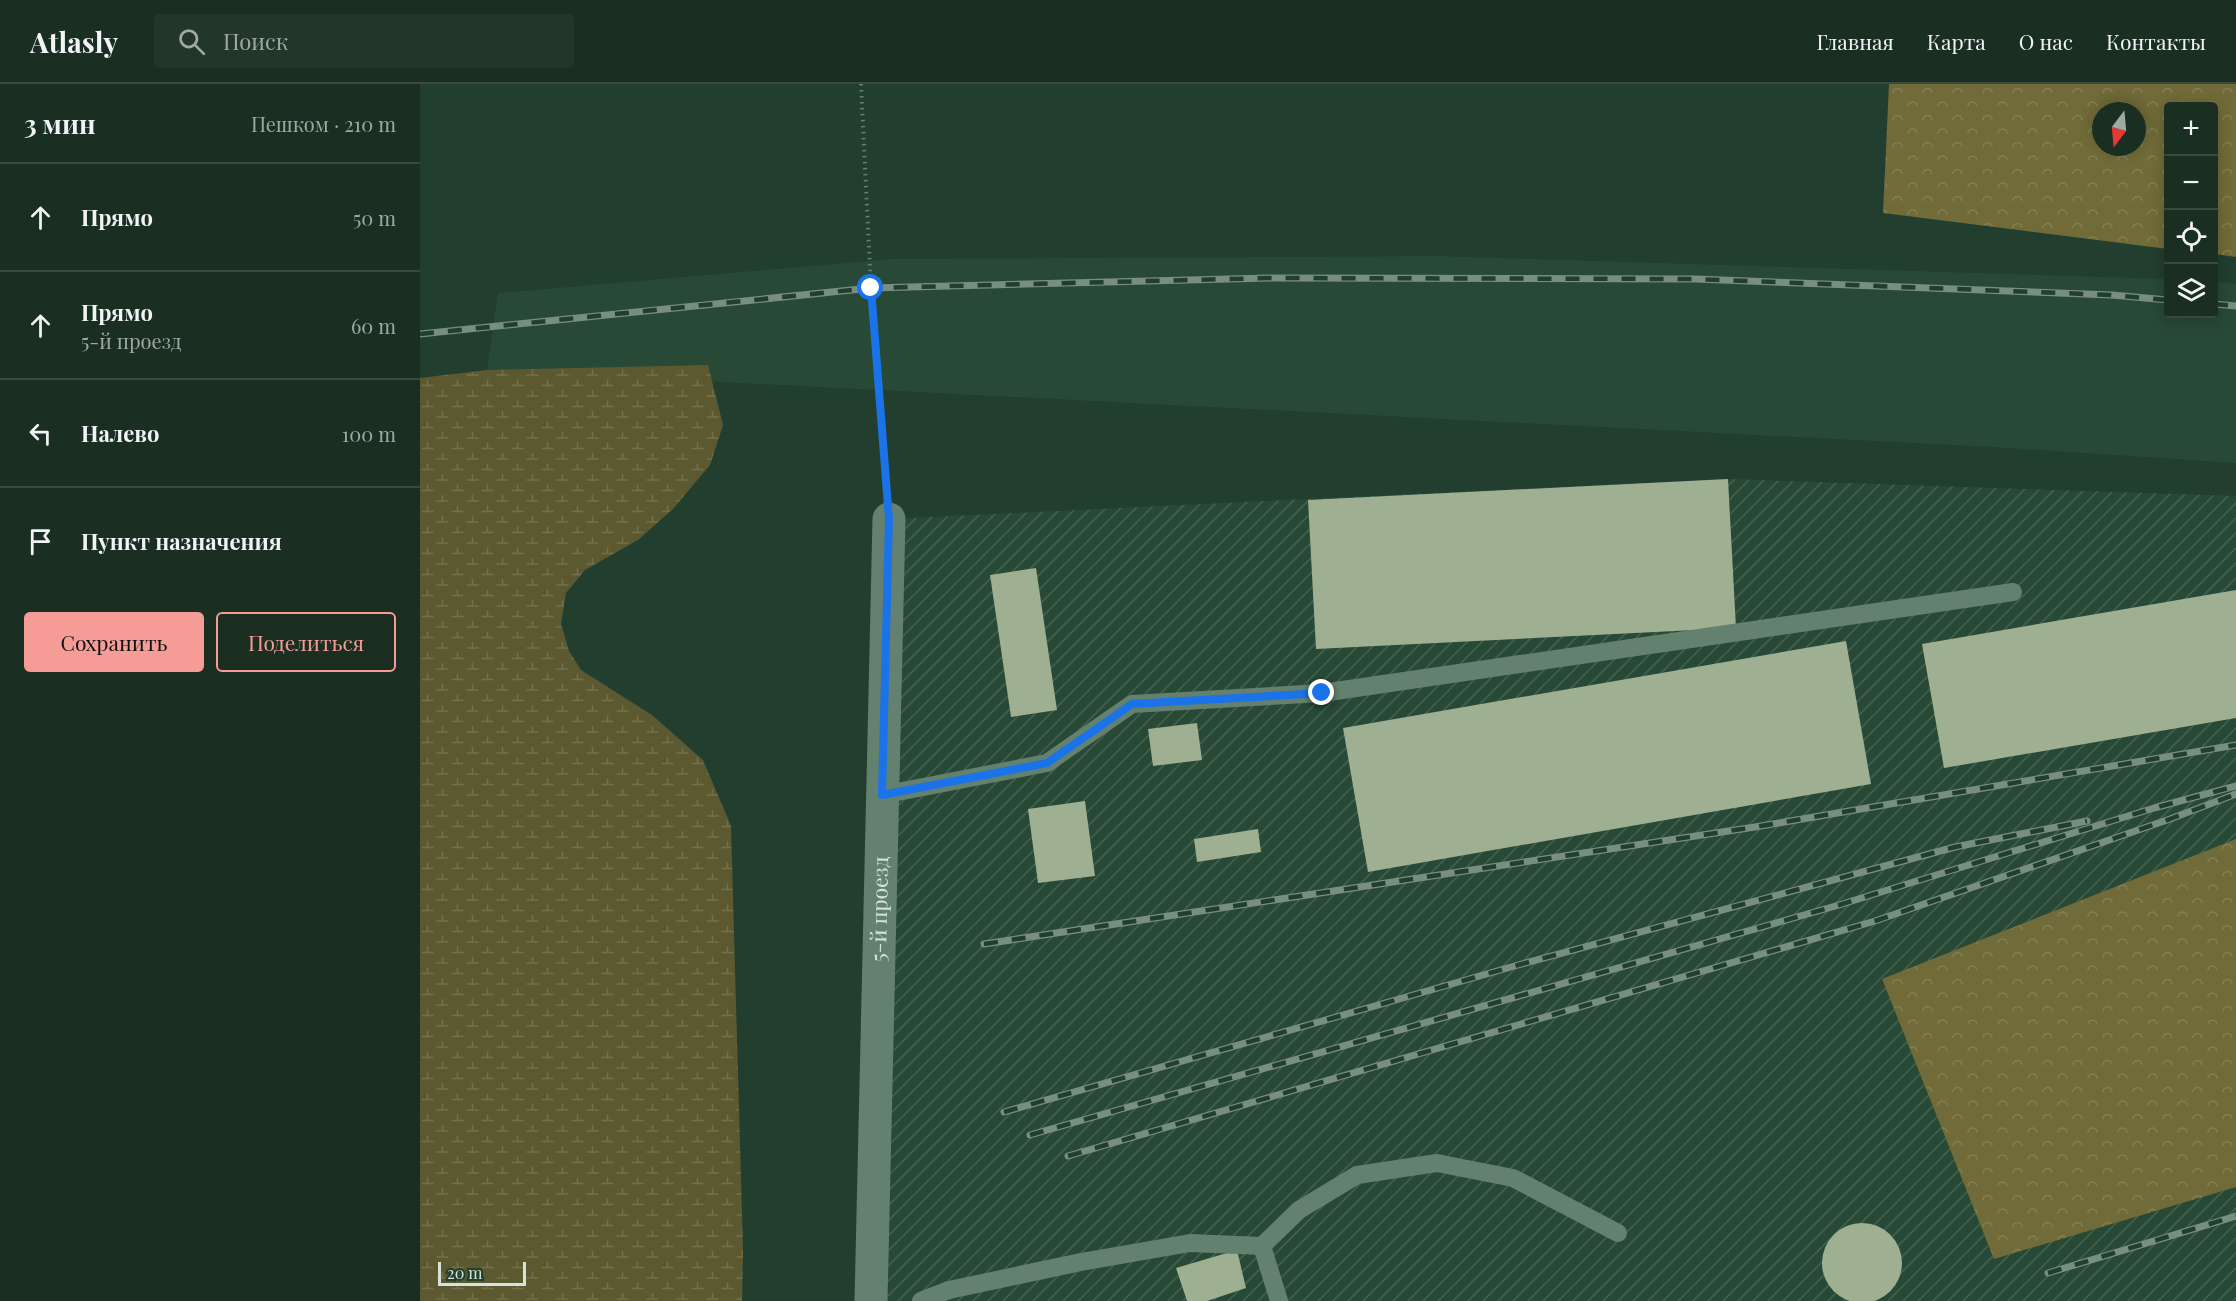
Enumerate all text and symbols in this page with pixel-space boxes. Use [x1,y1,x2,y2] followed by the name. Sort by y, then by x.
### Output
[154,14,574,68] search box
[30,23,118,60] text: Atlasly
[175,25,208,58] icon: search
[223,26,288,56] text: Поиск
[1816,27,1894,55] text: Главная
[1927,27,1986,55] text: Карта
[2019,27,2073,55] text: О нас
[2106,27,2206,55] text: Контакты
[2092,102,2146,156] north arrow
[2164,102,2218,318] map controls
[2164,102,2218,156] button: +
[24,106,96,141] text: 3 мин
[251,110,396,137] text: Пешком · 210 m
[2164,156,2218,210] button: −
[24,201,57,234] icon: ahead
[81,202,153,232] text: Прямо
[353,204,396,231] text: 50 m
[2164,210,2218,264] button: locate
[2164,264,2218,318] button: layers
[857,274,883,300] route start
[81,297,153,327] text: Прямо
[24,309,57,342] icon: ahead
[351,312,396,339] text: 60 m
[81,327,182,354] text: 5-й проезд
[24,417,57,450] icon: left
[81,418,159,448] text: Налево
[342,420,396,447] text: 100 m
[24,525,57,558] icon: arrive
[81,526,282,556] text: Пункт назначения
[24,612,204,672] button: Сохранить
[216,612,396,672] button: Поделиться
[1308,679,1334,705] route end
[863,856,893,962] street label: 5-й проезд
[438,1259,526,1286] scale bar
[447,1262,482,1283] text: 20 m

